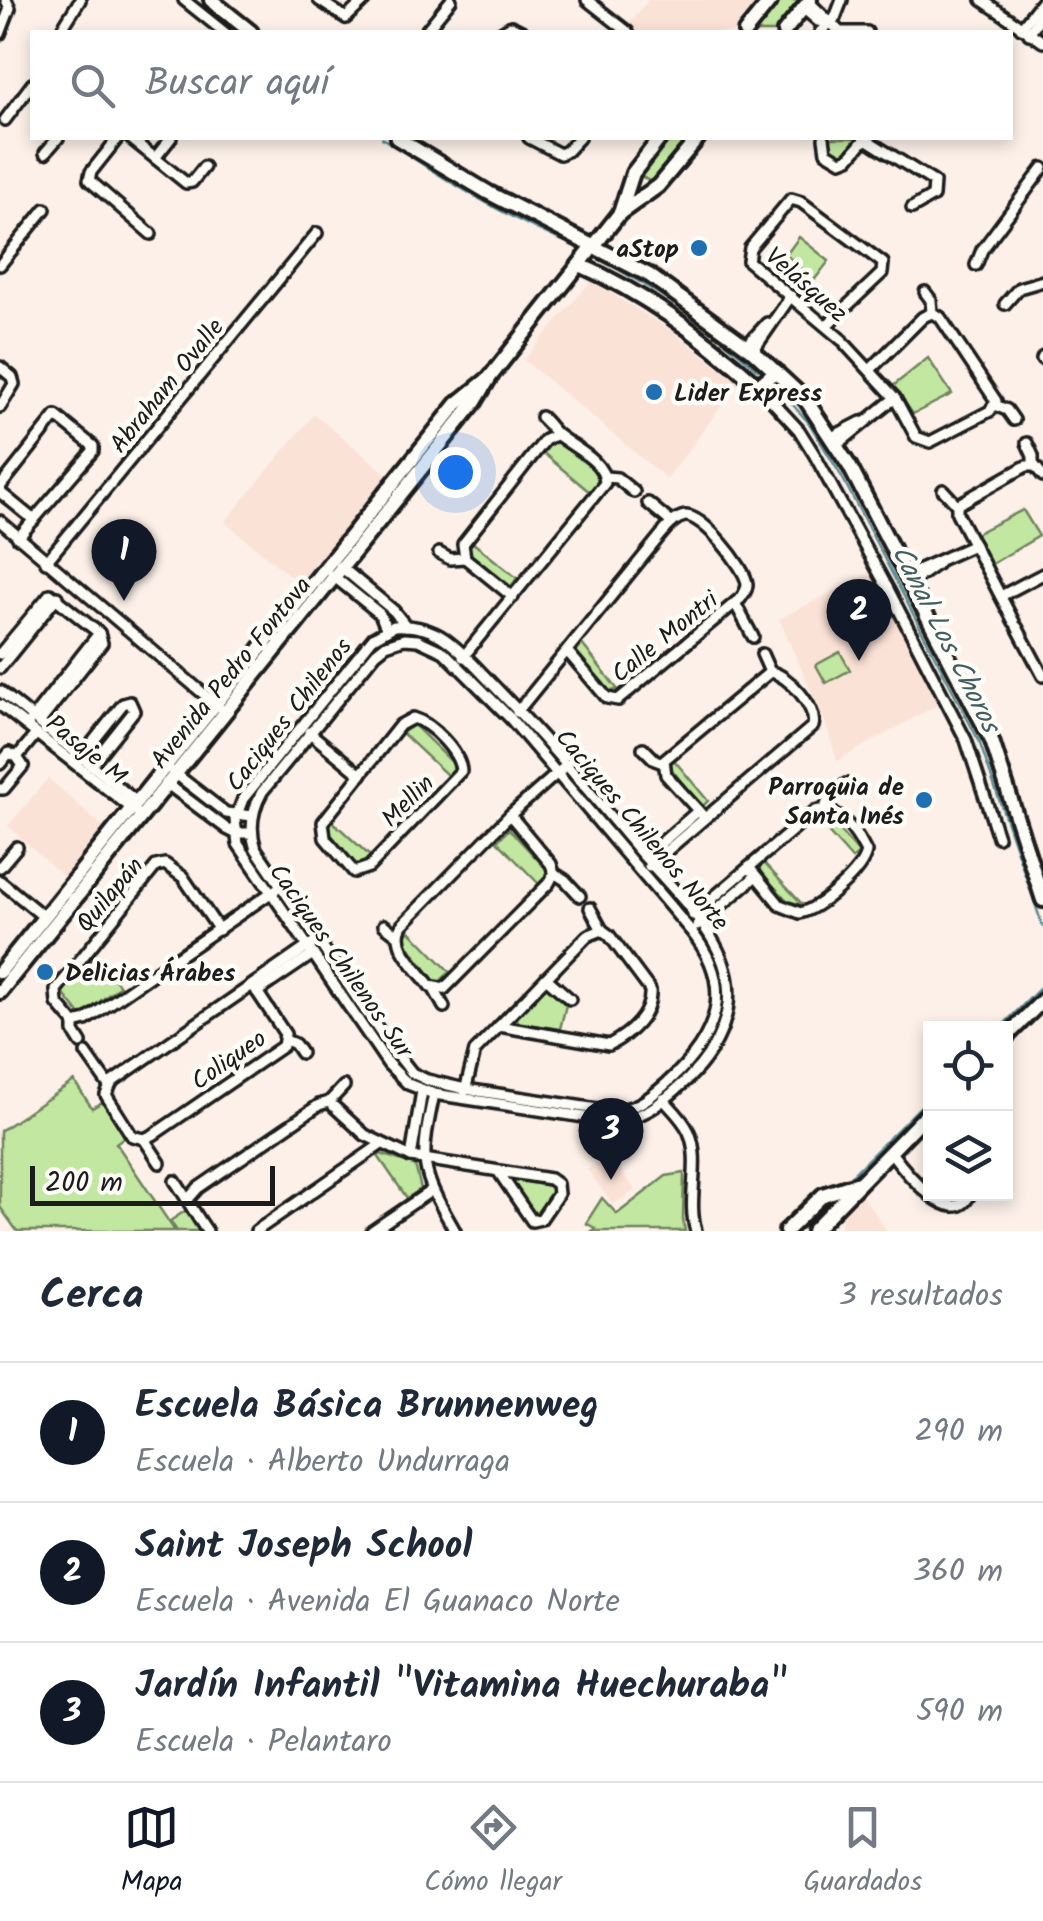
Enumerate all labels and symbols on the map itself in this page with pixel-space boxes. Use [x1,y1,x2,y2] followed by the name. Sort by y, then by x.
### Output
[616,230,679,270] place label: aStop
[688,237,710,259] marker: aStop
[755,238,856,333] street label: Velásquez
[100,310,235,463] street label: Abraham Ovalle
[674,374,823,414] place label: Lider Express
[643,381,665,403] marker: Lider Express
[430,447,481,498] your location
[92,518,156,601] pin: 1
[878,537,1013,744] water label: Canal Los Choros
[141,568,322,778] street label: Avenida Pedro Fontova
[826,578,892,661] pin: 2
[603,581,729,694] street label: Calle Montri
[216,629,363,801] street label: Caciques Chilenos
[36,705,135,796] street label: Pasaje M
[544,720,738,940] street label: Caciques Chilenos Norte
[372,765,445,838] street label: Mellin
[768,768,904,837] place label: Parroquia de Santa Inés
[913,789,935,811] marker: Parroquia de Santa Inés
[67,848,154,942] street label: Quilapán
[258,855,424,1068] street label: Caciques Chilenos Sur
[65,954,236,994] place label: Delicias Árabes
[34,961,56,983] marker: Delicias Árabes
[183,1020,275,1101] street label: Coliqueo
[578,1098,644,1180] pin: 3
[30,1161,275,1206] scale bar

